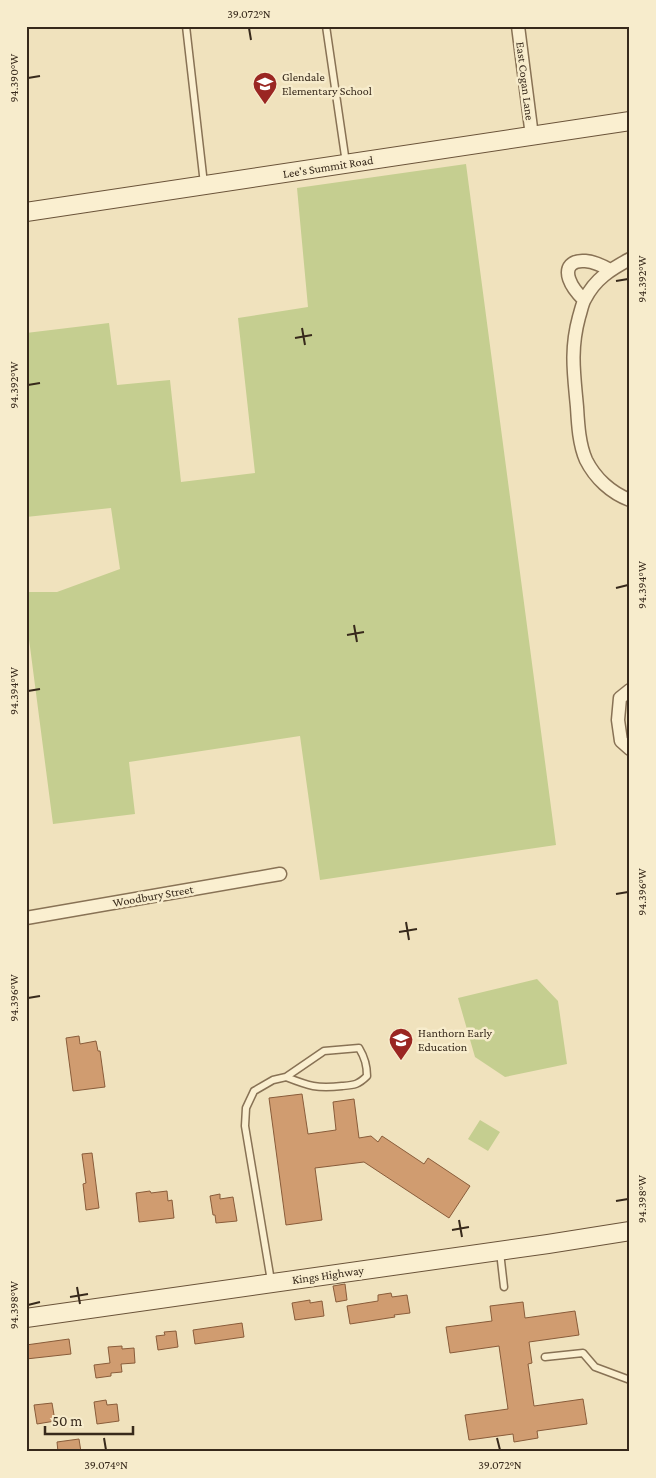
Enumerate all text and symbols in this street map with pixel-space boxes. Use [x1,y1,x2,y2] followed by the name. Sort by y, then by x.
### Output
[227,7,271,21] text: 39.072°N
[513,41,537,121] street label: East Cogan Lane
[7,54,21,102] text: 94.390°W
[282,70,372,98] place label: Glendale Elementary School
[252,71,278,105] school or university icon: Glendale Elementary School
[282,153,375,181] street label: Lee's Summit Road
[635,255,649,303] text: 94.392°W
[7,361,21,409] text: 94.392°W
[635,561,649,609] text: 94.394°W
[7,667,21,715] text: 94.394°W
[635,868,649,916] text: 94.396°W
[112,882,195,910] street label: Woodbury Street
[7,974,21,1022] text: 94.396°W
[418,1026,493,1054] place label: Hanthorn Early Education
[388,1027,414,1061] school or university icon: Hanthorn Early Education
[635,1175,649,1223] text: 94.398°W
[291,1263,365,1287] street label: Kings Highway
[7,1281,21,1329] text: 94.398°W
[45,1403,132,1435] scale bar
[52,1413,82,1429] text: 50 m
[84,1458,128,1472] text: 39.074°N
[478,1458,522,1472] text: 39.072°N

